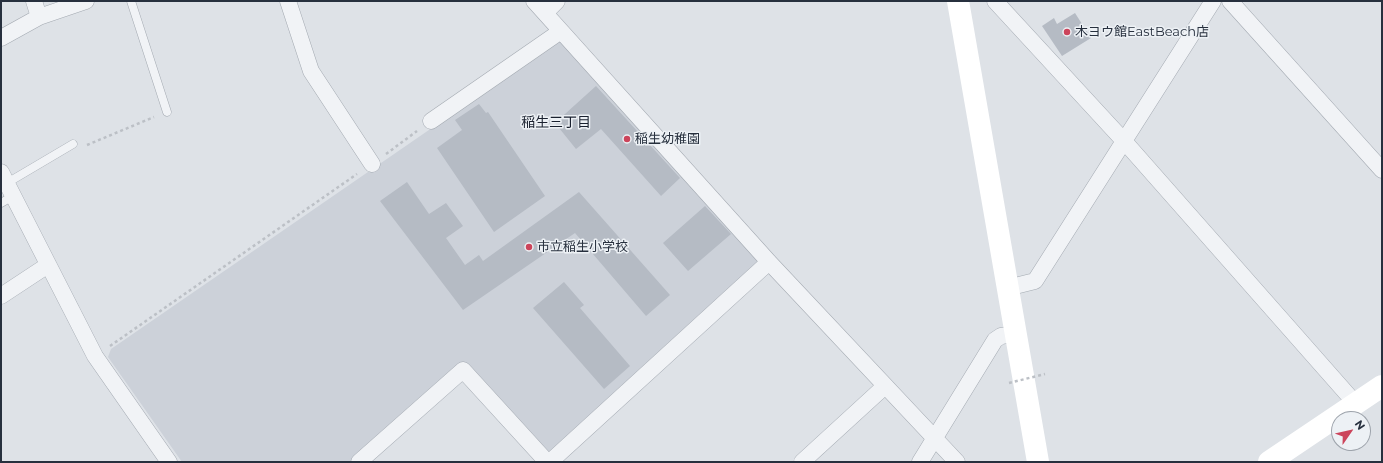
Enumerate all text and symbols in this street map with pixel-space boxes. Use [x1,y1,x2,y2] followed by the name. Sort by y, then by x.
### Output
[1075,24,1209,40] place label: 木ヨウ館EastBeach店
[1062,27,1072,37] marker: 木ヨウ館EastBeach店
[521,115,591,131] district label: 稲生三丁目
[635,131,700,147] place label: 稲生幼稚園
[622,134,632,144] marker: 稲生幼稚園
[537,239,628,255] place label: 市立稲生小学校
[524,242,534,252] marker: 市立稲生小学校
[1331,411,1371,451] north arrow
[1352,417,1368,432] text: N

